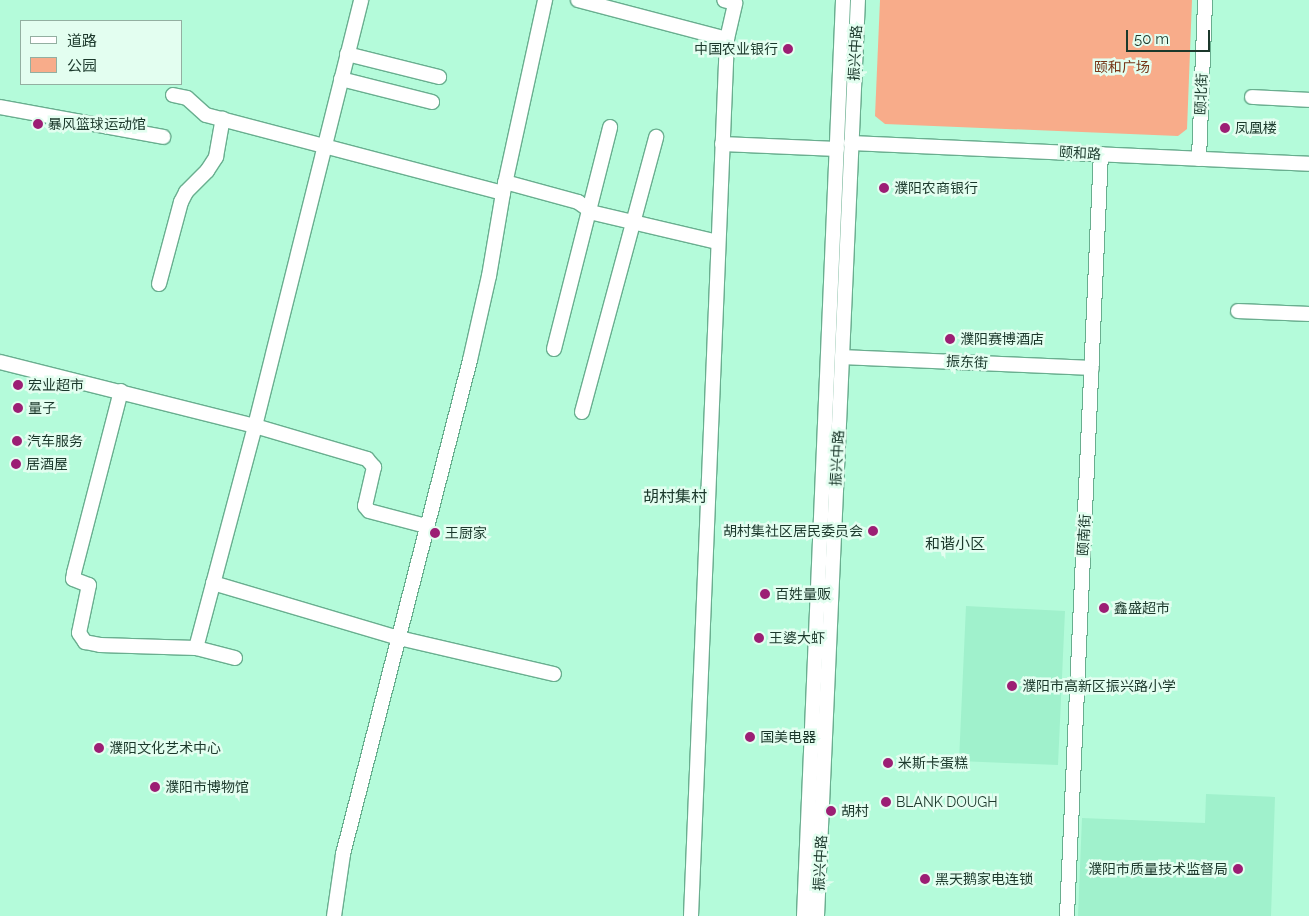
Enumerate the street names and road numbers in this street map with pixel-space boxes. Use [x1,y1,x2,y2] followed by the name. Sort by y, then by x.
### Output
[845,25,865,81] street label: 振兴中路
[1192,73,1210,115] street label: 颐北街
[1059,144,1101,162] street label: 颐和路
[946,353,988,371] street label: 振东街
[827,430,847,486] street label: 振兴中路
[1075,514,1093,556] street label: 颐南街
[810,835,830,891] street label: 振兴中路

